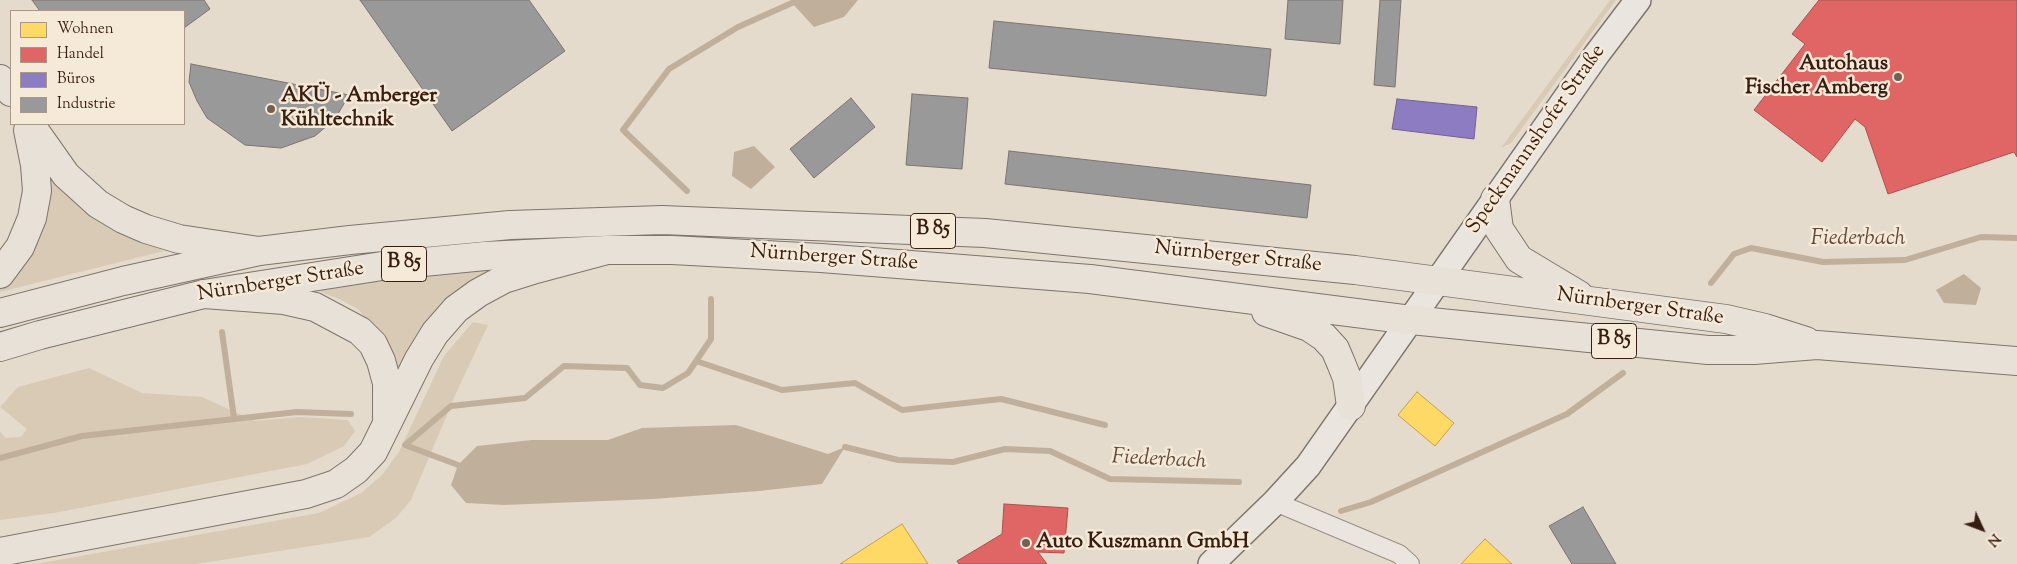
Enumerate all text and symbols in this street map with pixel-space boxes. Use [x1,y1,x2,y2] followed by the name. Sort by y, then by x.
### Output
[10,10,185,125] legend
[57,19,114,40] text: Wohnen
[1462,40,1612,240] street label: Speckmannshofer Straße
[57,44,104,65] text: Handel
[1745,52,1888,102] place label: Autohaus Fischer Amberg
[57,69,95,90] text: Büros
[1892,71,1904,83] marker: Autohaus Fischer Amberg
[281,84,437,134] place label: AKÜ - Amberger Kühltechnik
[57,94,115,115] text: Industrie
[265,103,277,115] marker: AKÜ - Amberger Kühltechnik
[910,214,956,248] road number: B 85
[1811,227,1905,253] water label: Fiederbach
[1153,237,1323,279] street label: Nürnberger Straße
[749,241,919,277] street label: Nürnberger Straße
[382,246,426,282] road number: B 85
[196,257,366,309] street label: Nürnberger Straße
[1555,284,1725,332] street label: Nürnberger Straße
[1592,324,1636,358] road number: B 85
[1111,445,1207,477] water label: Fiederbach
[1957,504,2007,554] north arrow
[1982,528,2004,550] text: N
[1036,530,1249,556] place label: Auto Kuszmann GmbH
[1020,537,1032,549] marker: Auto Kuszmann GmbH

